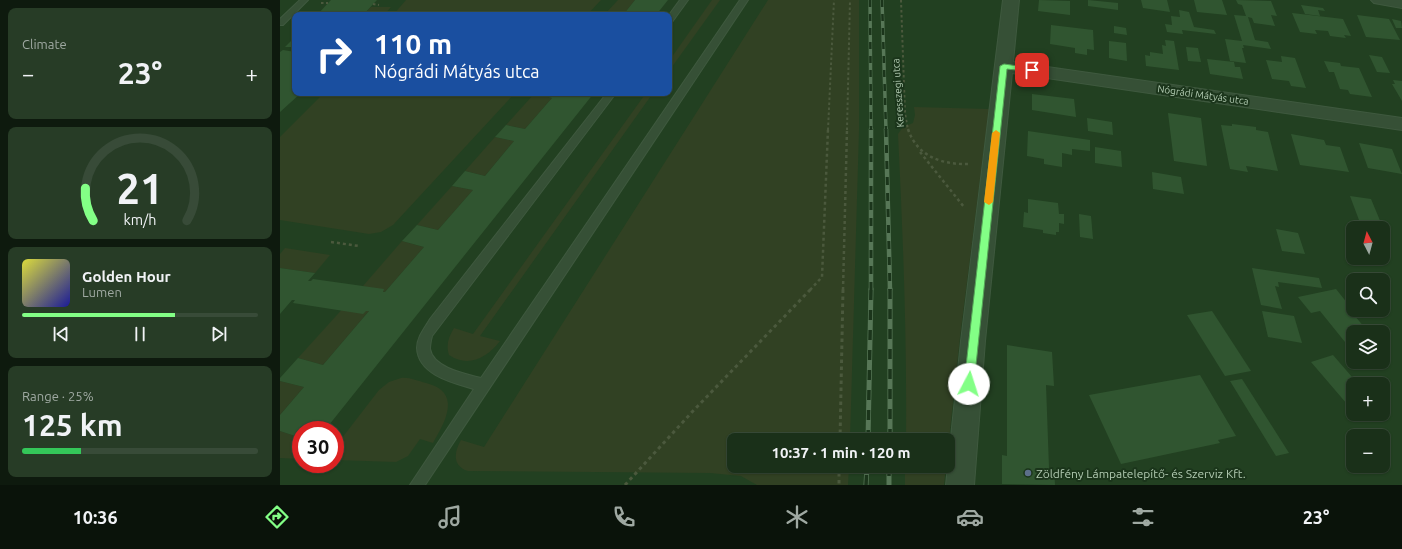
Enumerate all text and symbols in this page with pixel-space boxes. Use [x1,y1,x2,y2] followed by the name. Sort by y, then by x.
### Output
[308,28,360,80] icon: right
[374,28,452,59] text: 110 m
[22,37,67,51] text: Climate
[1015,53,1049,87] pin
[118,56,162,90] text: 23°
[890,58,906,128] street label: Keresszegi utca
[1021,59,1043,81] icon: arrive
[22,61,34,86] text: −
[246,61,258,86] text: +
[374,61,540,81] text: Nógrádi Mátyás utca
[1157,83,1249,107] street label: Nógrádi Mátyás utca
[117,165,163,212] text: 21
[124,211,156,227] text: km/h
[1346,221,1390,265] north arrow
[1346,221,1390,473] map controls
[82,268,171,285] text: Golden Hour
[1346,273,1390,317] button: search
[82,285,122,299] text: Lumen
[50,323,72,345] icon: previous
[129,323,151,345] icon: pause
[208,323,230,345] icon: next
[1346,325,1390,369] button: layers
[948,363,990,405] position arrow
[1346,377,1390,421] button: +
[22,389,94,403] text: Range · 25%
[22,408,123,442] text: 125 km
[292,421,344,473] speed limit sign: 30
[1346,429,1390,473] button: −
[772,444,910,461] text: 10:37 · 1 min · 120 m
[1036,467,1246,480] place label: Zöldfény Lámpatelepítő- és Szerviz Kft.
[1023,468,1033,478] marker: Zöldfény Lámpatelepítő- és Szerviz Kft.
[263,503,291,531] icon: directions
[436,503,464,531] icon: music
[610,503,638,531] icon: phone
[783,503,811,531] icon: climate
[956,503,984,531] icon: car
[1129,503,1157,531] icon: filters
[73,507,118,527] text: 10:36
[1303,507,1329,527] text: 23°

